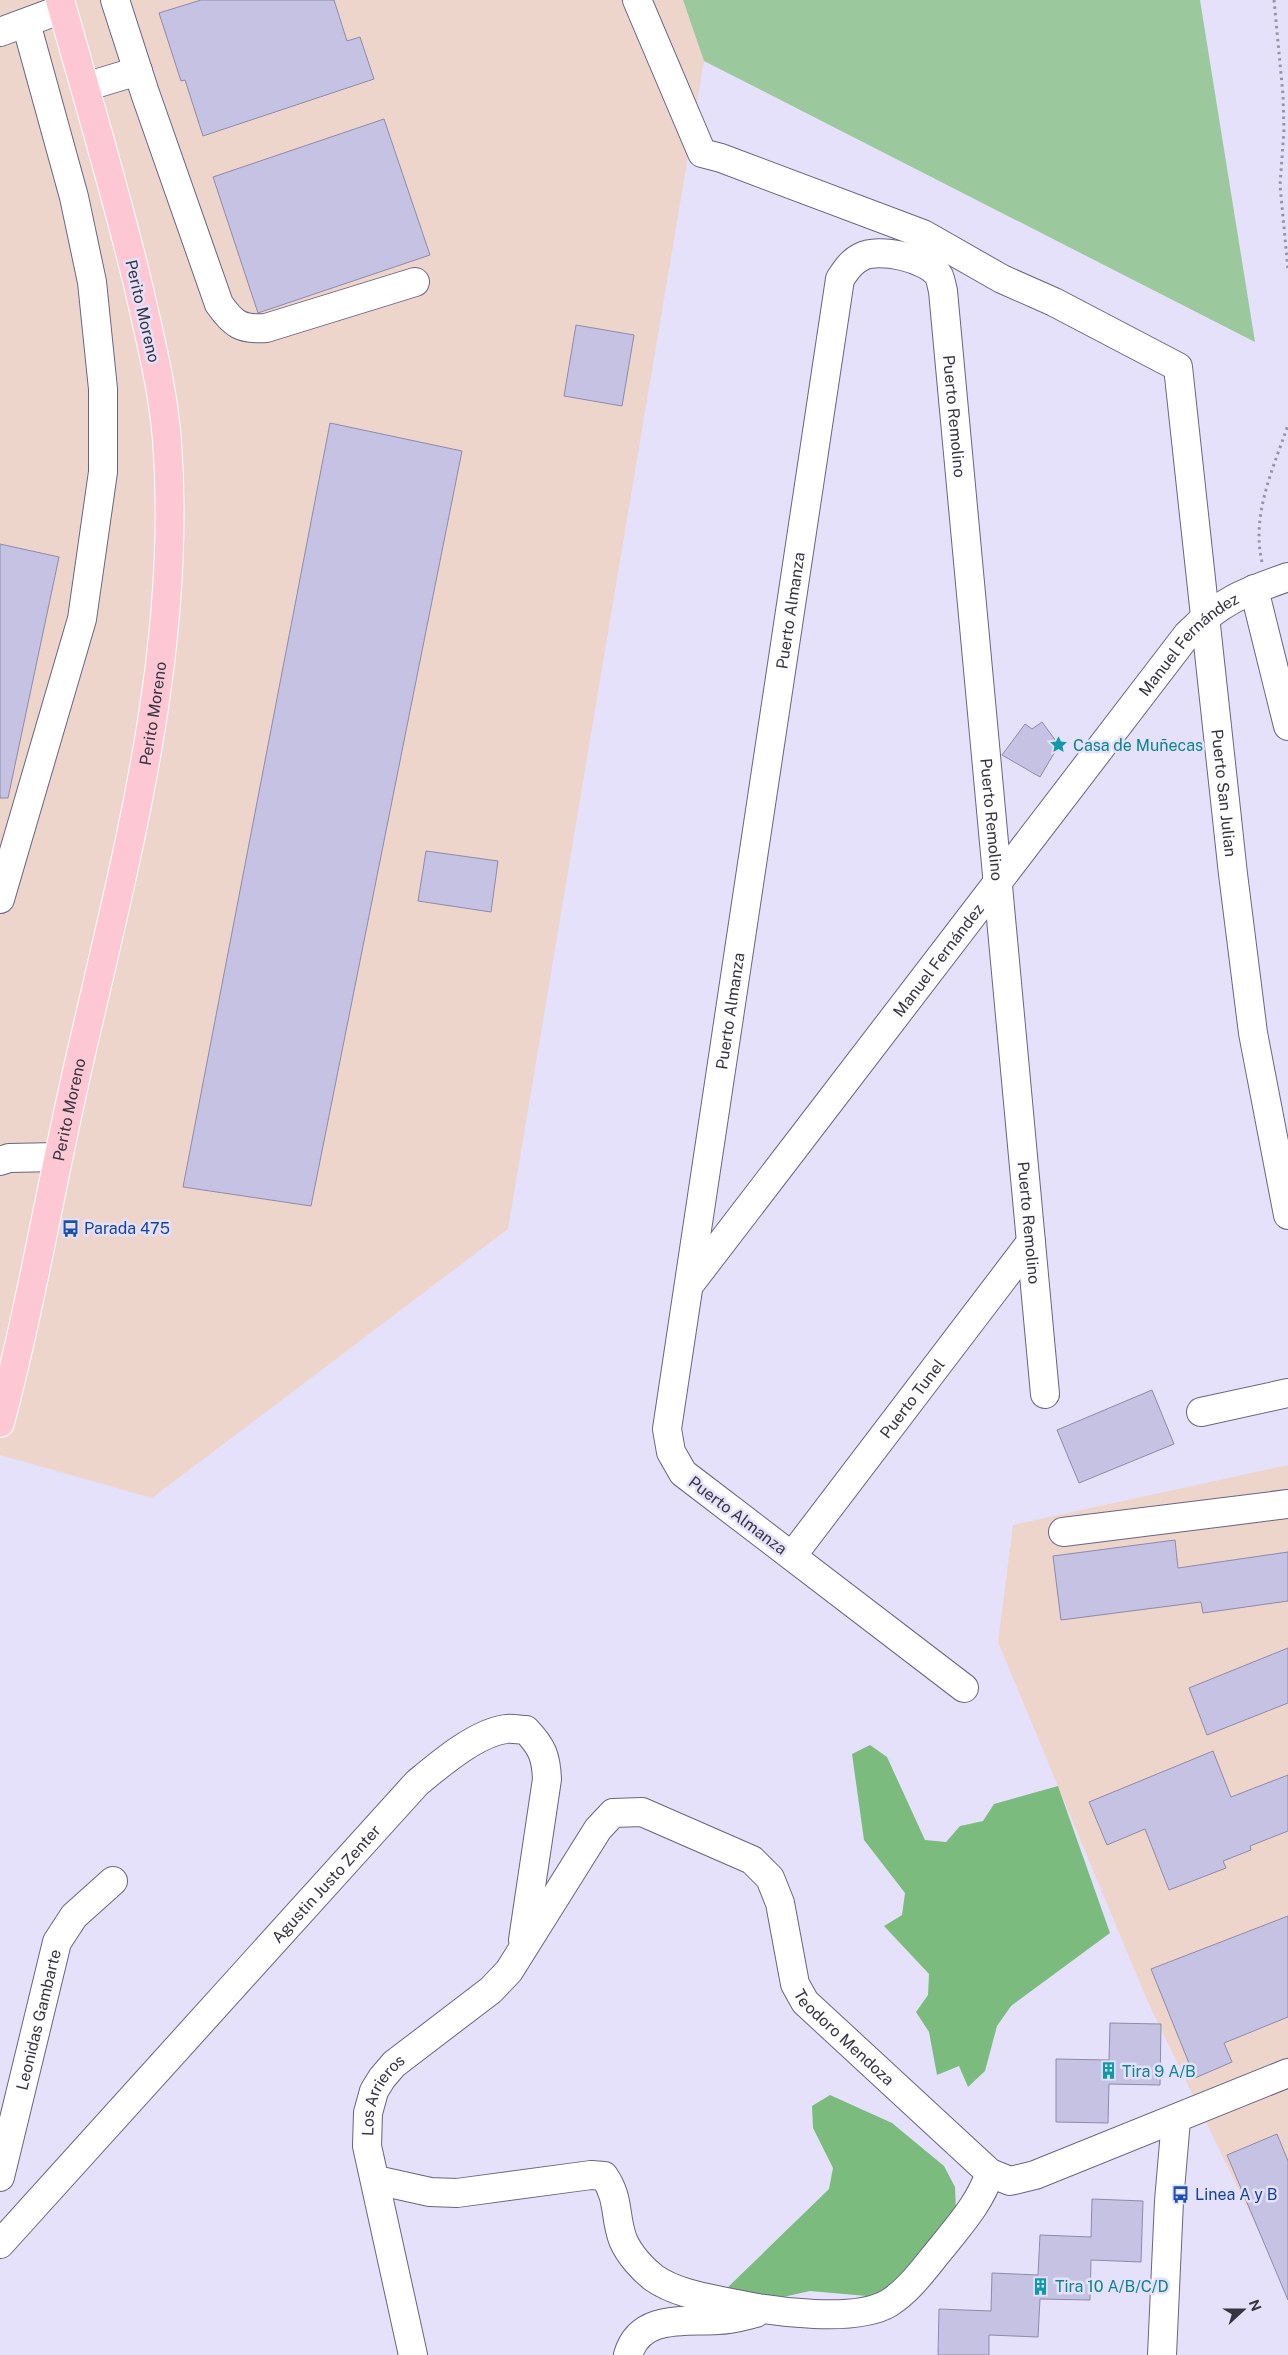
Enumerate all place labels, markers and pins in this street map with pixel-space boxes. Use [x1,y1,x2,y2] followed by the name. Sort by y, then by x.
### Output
[1049,735,1069,755] place icon: Casa de Muñecas
[1073,736,1203,755] place label: Casa de Muñecas
[60,1218,80,1238] bus stop icon: Parada 475
[84,1219,170,1238] place label: Parada 475
[1098,2061,1118,2081] building icon: Tira 9 A/B
[1122,2062,1196,2081] place label: Tira 9 A/B
[1171,2184,1191,2204] bus stop icon: Linea A y B
[1195,2185,1278,2204] place label: Linea A y B
[1031,2276,1051,2296] building icon: Tira 10 A/B/C/D
[1055,2277,1168,2296] place label: Tira 10 A/B/C/D

